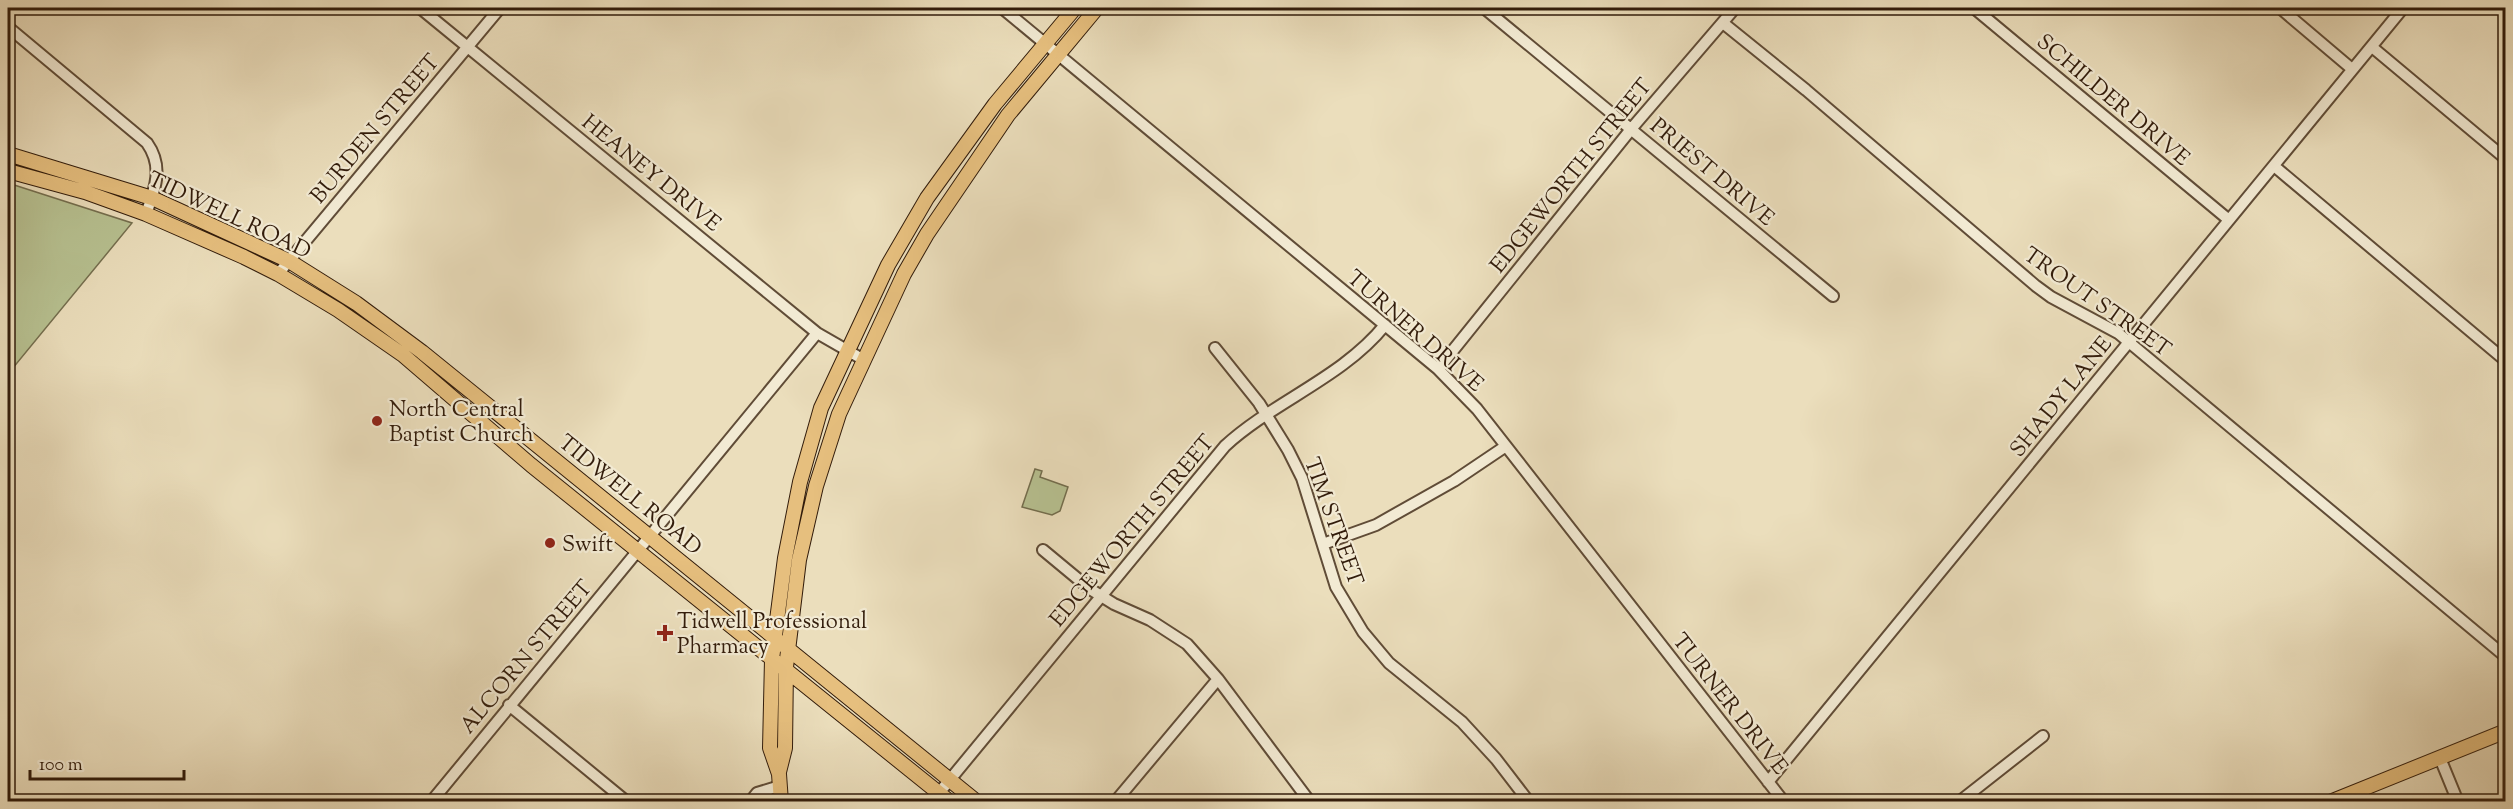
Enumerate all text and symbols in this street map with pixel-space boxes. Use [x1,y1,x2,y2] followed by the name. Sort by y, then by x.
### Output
[2028,28,2196,175] street label: SCHILDER DRIVE
[304,48,449,212] street label: BURDEN STREET
[1484,72,1661,281] street label: EDGEWORTH STREET
[574,108,727,241] street label: HEANEY DRIVE
[1642,112,1780,235] street label: PRIEST DRIVE
[142,165,316,269] street label: TIDWELL ROAD
[2016,240,2177,367] street label: TROUT STREET
[1339,264,1489,401] street label: TURNER DRIVE
[2003,331,2121,465] street label: SHADY LANE
[389,395,534,452] place label: North Central Baptist Church
[370,414,384,428] marker: North Central Baptist Church
[550,428,708,564] street label: TIDWELL ROAD
[1043,428,1224,635] street label: EDGEWORTH STREET
[1294,454,1370,591] street label: TIM STREET
[562,530,613,562] place label: Swift
[543,536,557,550] marker: Swift
[453,574,602,742] street label: ALCORN STREET
[677,607,867,664] place label: Tidwell Professional Pharmacy
[658,626,672,640] marker: Tidwell Professional Pharmacy
[1663,627,1794,782] street label: TURNER DRIVE
[30,743,184,781] scale bar
[39,753,83,779] text: 100 m

